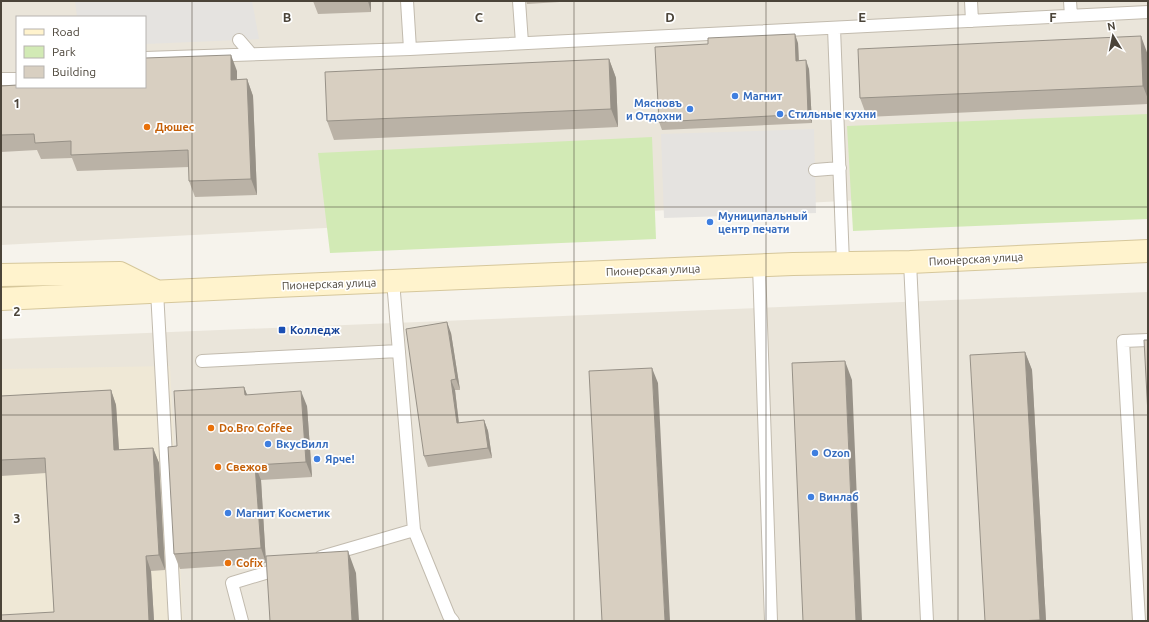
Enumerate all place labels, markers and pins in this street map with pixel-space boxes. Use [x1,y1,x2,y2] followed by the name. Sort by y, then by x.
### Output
[743,90,783,102] place label: Магнит
[730,91,740,101] marker: Магнит
[626,97,682,122] place label: Мясновъ и Отдохни
[685,104,695,114] marker: Мясновъ и Отдохни
[788,108,876,120] place label: Стильные кухни
[775,109,785,119] marker: Стильные кухни
[155,121,195,133] place label: Дюшес
[142,122,152,132] marker: Дюшес
[718,210,808,235] place label: Муниципальный центр печати
[705,217,715,227] marker: Муниципальный центр печати
[290,324,340,336] place label: Колледж
[277,325,287,335] marker: Колледж
[219,422,292,434] place label: Do.Bro Coffee
[206,423,216,433] marker: Do.Bro Coffee
[276,438,329,450] place label: ВкусВилл
[263,439,273,449] marker: ВкусВилл
[823,447,850,459] place label: Ozon
[810,448,820,458] marker: Ozon
[325,453,355,465] place label: Ярче!
[312,454,322,464] marker: Ярче!
[226,461,268,473] place label: Свежов
[213,462,223,472] marker: Свежов
[819,491,859,503] place label: Винлаб
[806,492,816,502] marker: Винлаб
[236,507,331,519] place label: Магнит Косметик
[223,508,233,518] marker: Магнит Косметик
[236,557,263,569] place label: Cofix
[223,558,233,568] marker: Cofix

